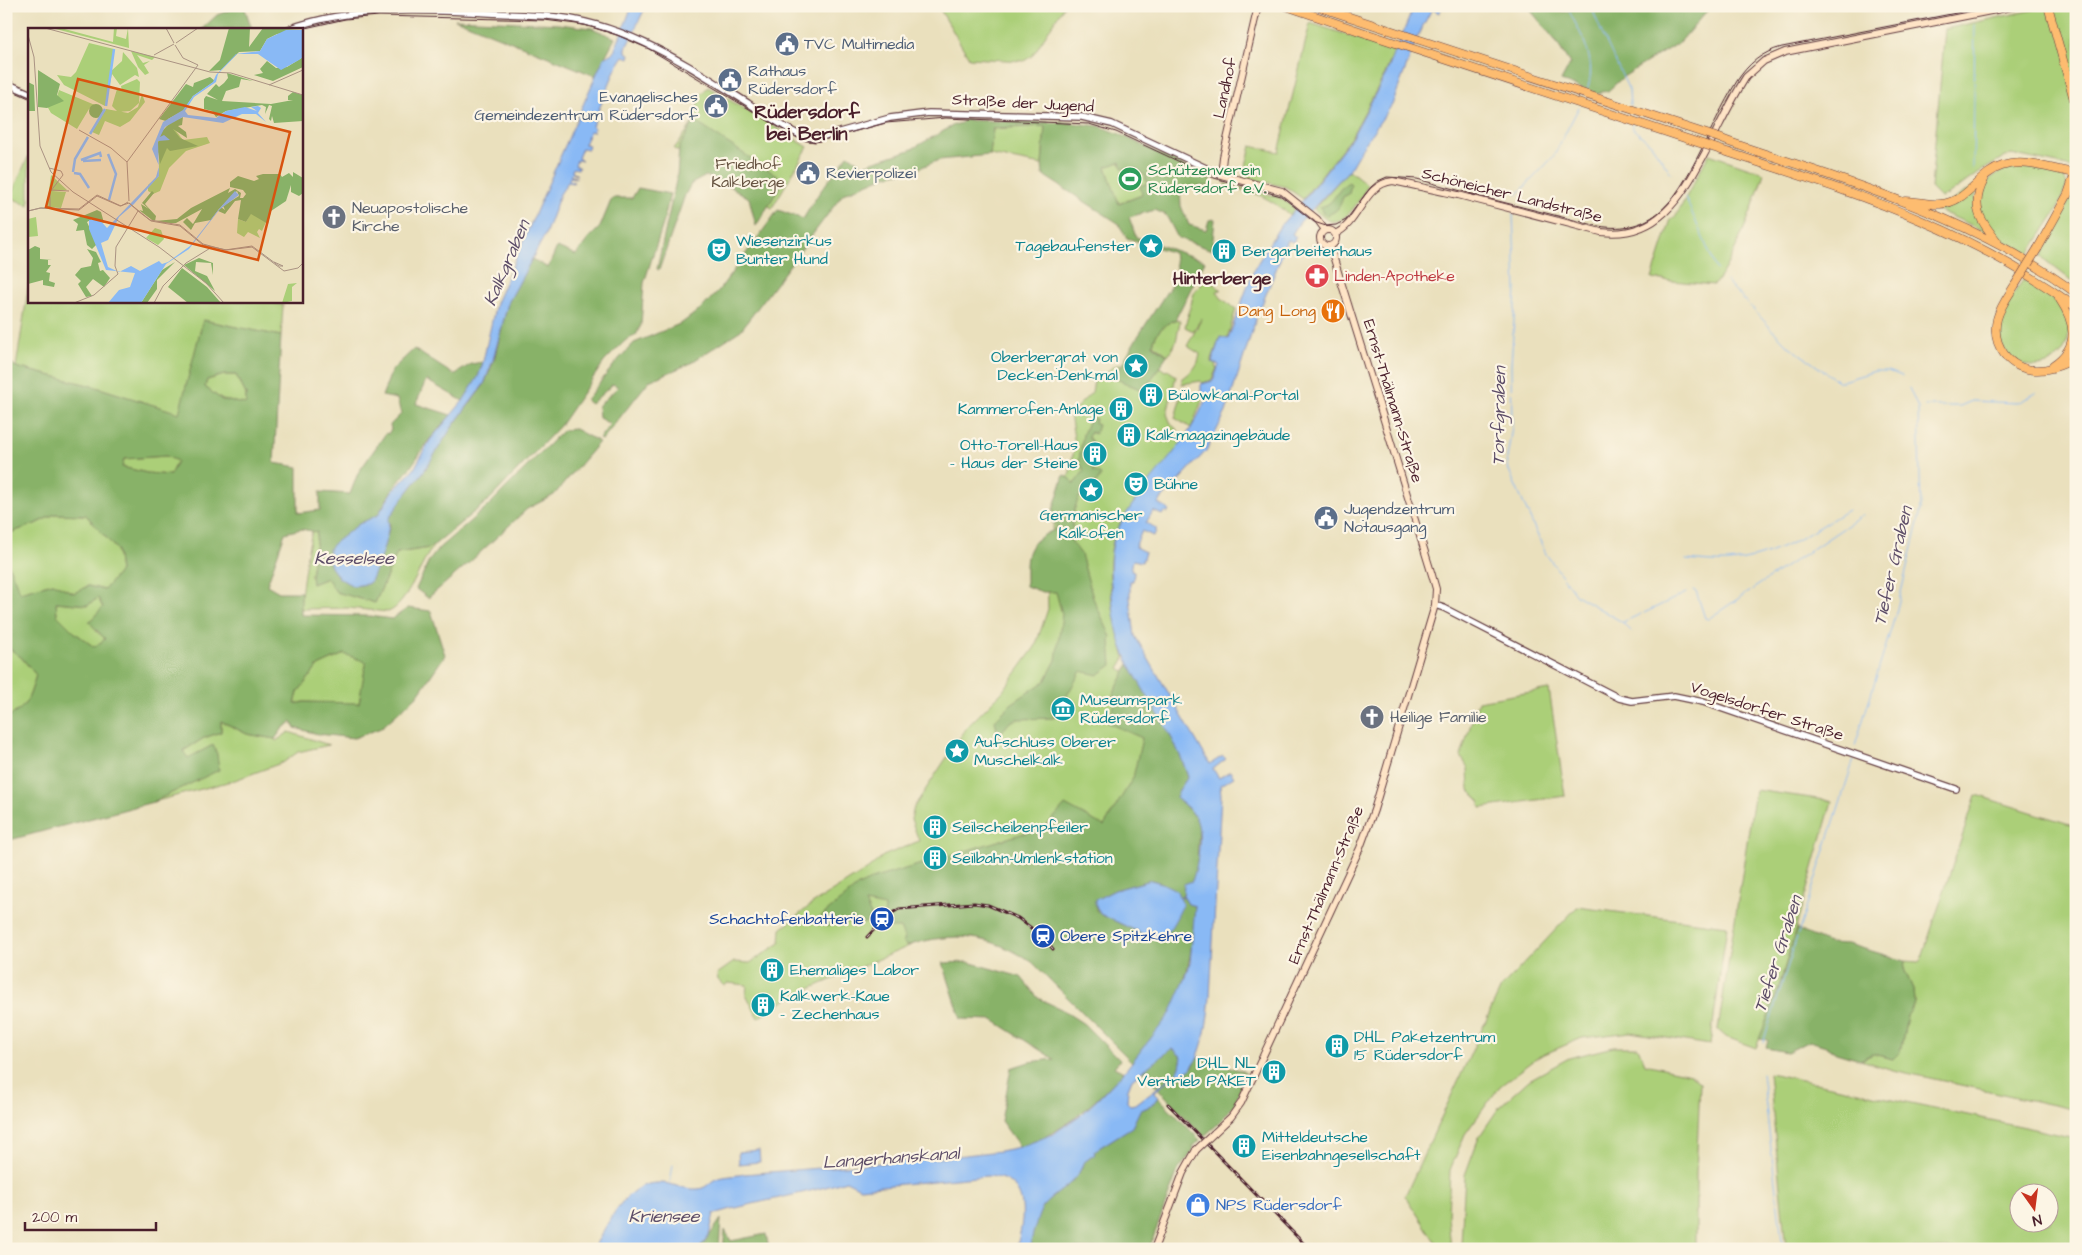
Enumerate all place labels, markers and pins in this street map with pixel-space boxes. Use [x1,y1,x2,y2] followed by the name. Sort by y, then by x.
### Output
[774,31,800,57] public building icon: TVC Multimedia
[804,33,914,55] place label: TVC Multimedia
[748,60,837,100] place label: Rathaus Rüdersdorf
[717,67,743,93] public building icon: Rathaus Rüdersdorf
[474,86,699,126] place label: Evangelisches Gemeindezentrum Rüdersdorf
[703,93,729,119] public building icon: Evangelisches Gemeindezentrum Rüdersdorf
[1148,159,1266,199] place label: Schützenverein Rüdersdorf e.V.
[795,160,821,186] public building icon: Revierpolizei
[826,162,917,184] place label: Revierpolizei
[1117,166,1143,192] sports icon: Schützenverein Rüdersdorf e.V.
[352,197,468,237] place label: Neuapostolische Kirche
[321,204,347,230] church icon: Neuapostolische Kirche
[736,230,832,270] place label: Wiesenzirkus Bunter Hund
[1138,233,1164,259] place icon: Tagebaufenster
[1016,235,1134,258] place label: Tagebaufenster
[706,237,732,263] theatre icon: Wiesenzirkus Bunter Hund
[1211,238,1237,264] building icon: Bergarbeiterhaus
[1242,240,1372,263] place label: Bergarbeiterhaus
[1304,263,1330,289] pharmacy icon: Linden-Apotheke
[1334,265,1455,287] place label: Linden-Apotheke
[1320,298,1346,324] restaurant icon: Dang Long
[1239,300,1316,323] place label: Dang Long
[991,346,1118,386] place label: Oberbergrat von Decken-Denkmal
[1123,353,1149,379] place icon: Oberbergrat von Decken-Denkmal
[1138,382,1164,408] building icon: Bülowkanal-Portal
[1168,384,1299,406] place label: Bülowkanal-Portal
[1108,396,1134,422] building icon: Kammerofen-Anlage
[958,398,1104,421] place label: Kammerofen-Anlage
[1116,422,1142,448] building icon: Kalkmagazingebäude
[1146,424,1291,447] place label: Kalkmagazingebäude
[950,434,1078,474] place label: Otto-Torell-Haus - Haus der Steine
[1082,441,1108,467] building icon: Otto-Torell-Haus - Haus der Steine
[1123,471,1149,497] theatre icon: Bühne
[1154,473,1198,495] place label: Bühne
[1078,477,1104,503] place icon: Germanischer Kalkofen
[1344,498,1455,539] place label: Jugendzentrum Notausgang
[1039,504,1143,544] place label: Germanischer Kalkofen
[1313,505,1339,531] public building icon: Jugendzentrum Notausgang
[1080,689,1183,729] place label: Museumspark Rüdersdorf
[1050,696,1076,722] museum icon: Museumspark Rüdersdorf
[1359,704,1385,730] church icon: Heilige Familie
[1390,706,1487,729] place label: Heilige Familie
[974,731,1116,771] place label: Aufschluss Oberer Muschelkalk
[944,738,970,764] place icon: Aufschluss Oberer Muschelkalk
[922,814,948,840] building icon: Seilscheibenpfeiler
[952,816,1088,838] place label: Seilscheibenpfeiler
[922,845,948,871] building icon: Seilbahn-Umlenkstation
[952,847,1113,869] place label: Seilbahn-Umlenkstation
[869,906,895,932] station icon: Schachtofenbatterie
[709,908,864,930] place label: Schachtofenbatterie
[1030,923,1056,949] station icon: Obere Spitzkehre
[1060,925,1192,947] place label: Obere Spitzkehre
[759,957,785,983] building icon: Ehemaliges Labor
[790,959,919,982] place label: Ehemaliges Labor
[780,985,890,1025] place label: Kalkwerk-Kaue - Zechenhaus
[750,992,776,1018] building icon: Kalkwerk-Kaue - Zechenhaus
[1354,1026,1496,1066] place label: DHL Paketzentrum 15 Rüdersdorf
[1324,1033,1350,1059] building icon: DHL Paketzentrum 15 Rüdersdorf
[1137,1052,1256,1092] place label: DHL NL Vertrieb PAKET
[1261,1059,1287,1085] building icon: DHL NL Vertrieb PAKET
[1262,1126,1421,1167] place label: Mitteldeutsche Eisenbahngesellschaft
[1231,1133,1257,1159] building icon: Mitteldeutsche Eisenbahngesellschaft
[1185,1192,1211,1218] shop icon: NPS Rüdersdorf
[1216,1194,1342,1216] place label: NPS Rüdersdorf

